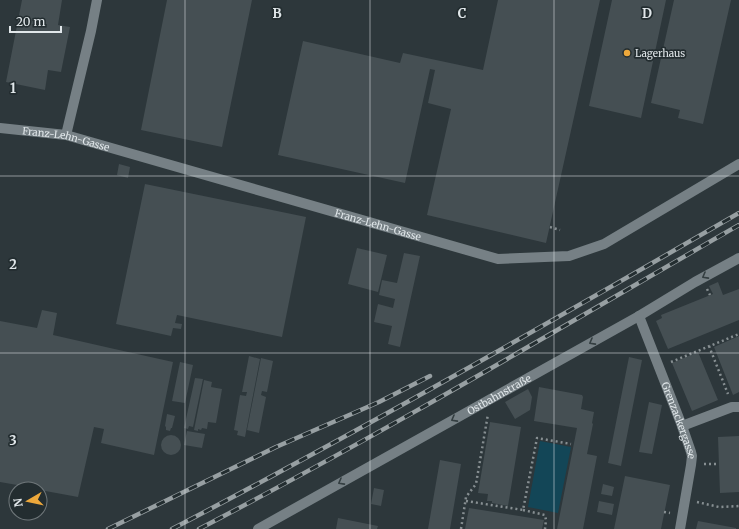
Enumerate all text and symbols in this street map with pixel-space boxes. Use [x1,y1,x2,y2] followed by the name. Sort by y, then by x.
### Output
[272,5,282,22] text: B
[458,5,467,22] text: C
[642,5,652,22] text: D
[10,8,61,34] scale bar
[16,14,45,29] text: 20 m
[635,47,685,60] place label: Lagerhaus
[622,48,632,58] marker: Lagerhaus
[10,80,16,97] text: 1
[22,124,111,154] street label: Franz-Lehn-Gasse
[333,207,422,244] street label: Franz-Lehn-Gasse
[9,256,17,273] text: 2
[702,272,709,279] one-way arrow
[589,337,597,344] one-way arrow
[465,372,533,418] street label: Ostbahnstraße
[658,380,698,460] street label: Grenzackergasse
[451,414,459,421] one-way arrow
[9,432,17,449] text: 3
[338,478,345,485] one-way arrow
[8,481,48,521] north arrow
[10,497,26,508] text: N

